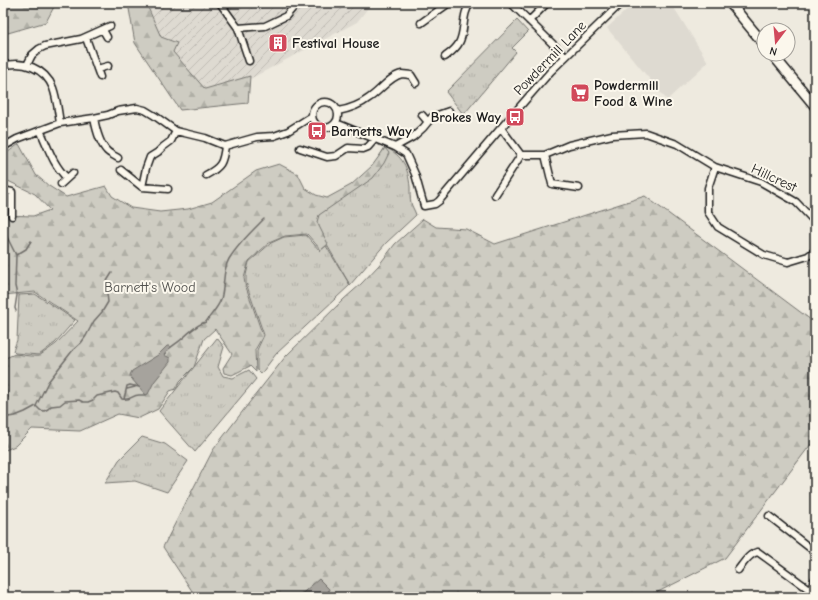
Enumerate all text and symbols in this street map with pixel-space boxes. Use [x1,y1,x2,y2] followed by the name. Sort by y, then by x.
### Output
[510,17,590,99] street label: Powdermill Lane
[756,22,796,62] north arrow
[267,32,289,54] building icon: Festival House
[292,35,379,52] place label: Festival House
[768,44,779,58] text: N
[594,77,672,110] place label: Powdermill Food & Wine
[569,82,591,104] supermarket icon: Powdermill Food & Wine
[504,106,526,128] bus stop icon: Brokes Way
[431,109,502,126] place label: Brokes Way
[306,120,328,142] bus stop icon: Barnetts Way
[331,123,412,140] place label: Barnetts Way
[749,160,800,196] street label: Hillcrest
[104,279,196,296] park label: Barnett's Wood

